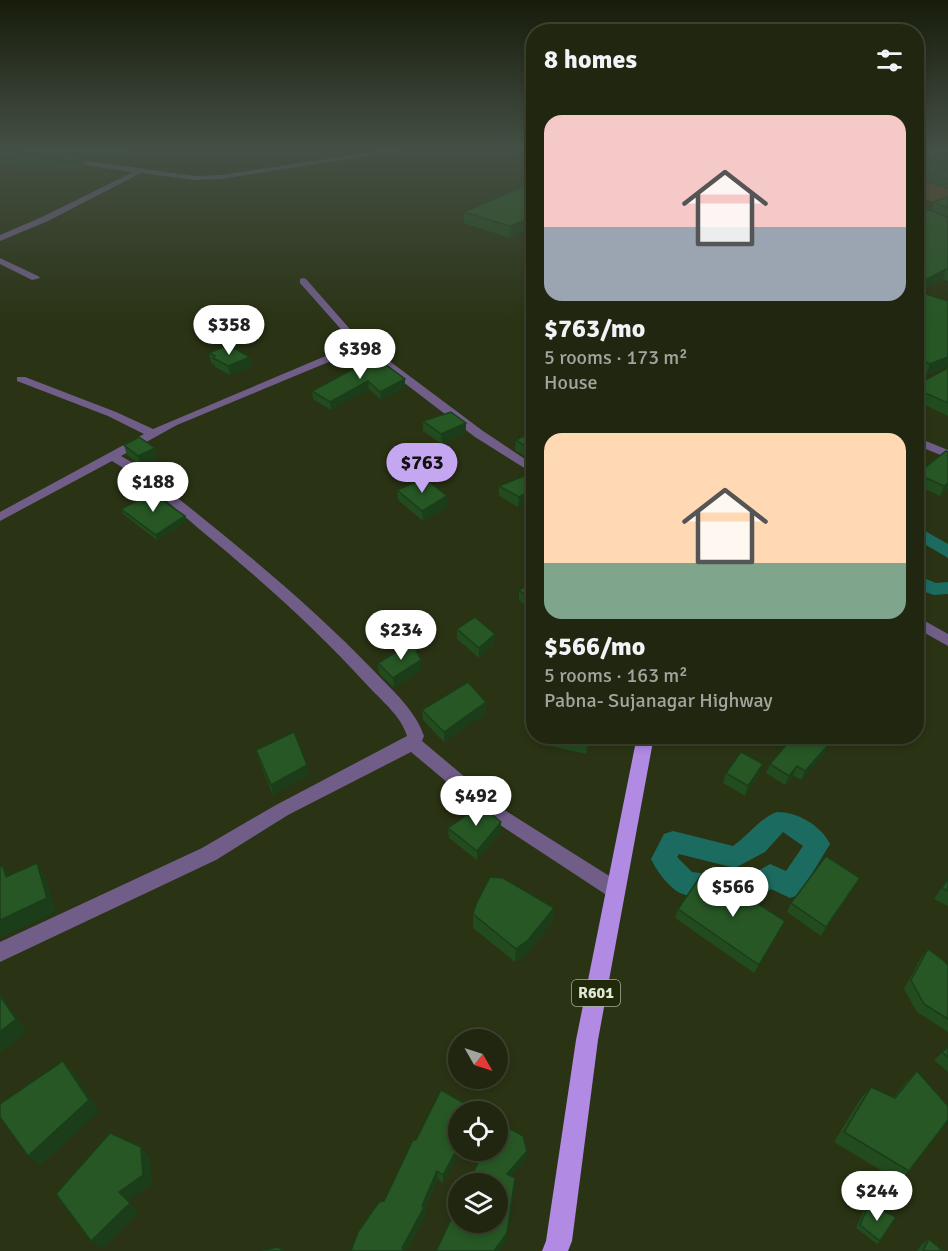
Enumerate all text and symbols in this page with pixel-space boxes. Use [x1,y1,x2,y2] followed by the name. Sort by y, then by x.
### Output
[544,44,637,76] text: 8 homes
[873,44,906,77] icon: filters
[671,154,779,262] icon: home
[193,305,265,356] pin: $358
[207,312,251,337] text: $358
[544,313,645,345] text: $763/mo
[324,329,396,380] pin: $398
[338,336,382,361] text: $398
[544,345,688,370] text: 5 rooms · 173 m²
[544,370,598,395] text: House
[386,443,458,494] pin: $763
[400,450,444,475] text: $763
[117,462,189,513] pin: $188
[131,469,175,494] text: $188
[671,472,779,580] icon: home
[365,610,437,661] pin: $234
[379,617,423,642] text: $234
[544,631,645,663] text: $566/mo
[544,663,688,688] text: 5 rooms · 163 m²
[544,688,773,713] text: Pabna- Sujanagar Highway
[440,776,512,827] pin: $492
[454,783,498,808] text: $492
[697,867,769,918] pin: $566
[711,874,755,899] text: $566
[572,980,620,1006] road number: R601
[448,1029,508,1089] north arrow
[448,1029,508,1233] map controls
[448,1101,508,1161] button: locate
[841,1171,913,1222] pin: $244
[448,1173,508,1233] button: layers
[855,1178,899,1203] text: $244

